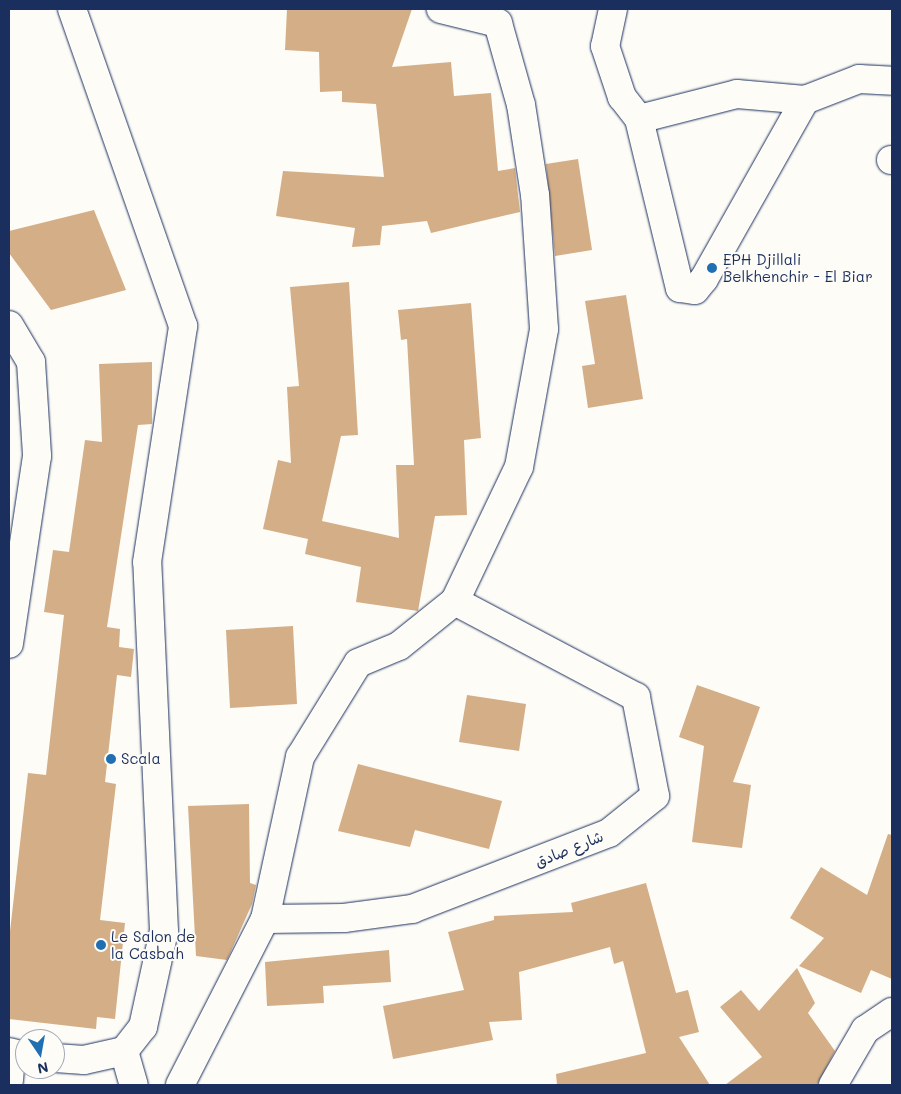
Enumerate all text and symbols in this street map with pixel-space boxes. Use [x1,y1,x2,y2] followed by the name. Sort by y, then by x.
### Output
[723,250,873,285] place label: EPH Djillali Belkhenchir - El Biar
[705,261,719,275] marker: EPH Djillali Belkhenchir - El Biar
[121,750,161,768] place label: Scala
[105,753,117,765] marker: Scala
[532,827,606,871] street label: شارع صادق
[111,927,195,962] place label: Le Salon de la Casbah
[95,939,107,951] marker: Le Salon de la Casbah
[15,1029,65,1079] north arrow
[36,1058,50,1079] text: N

